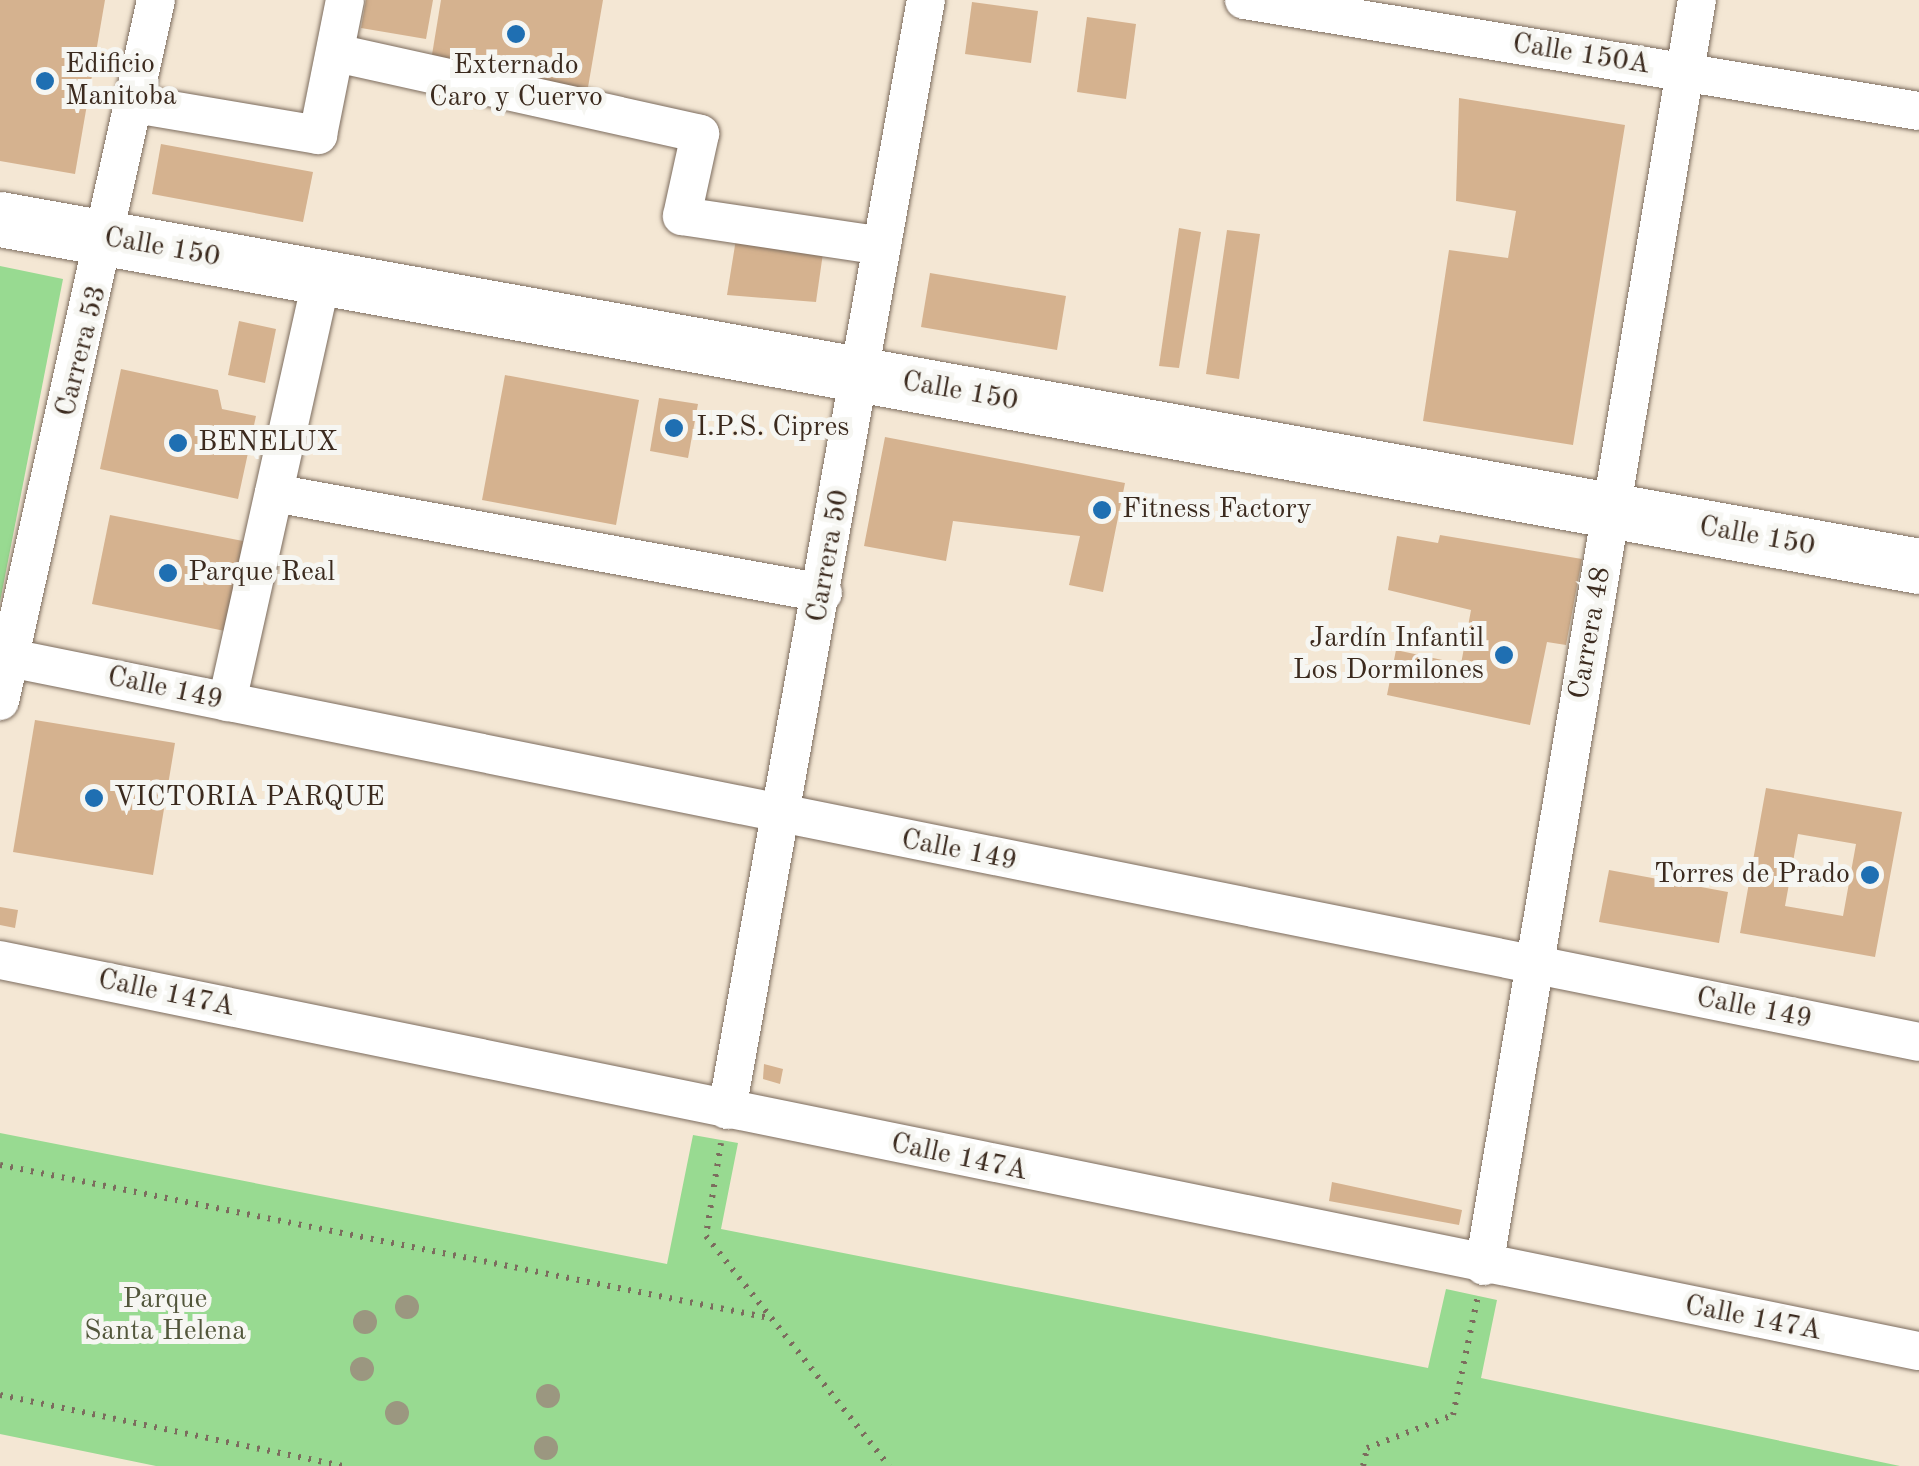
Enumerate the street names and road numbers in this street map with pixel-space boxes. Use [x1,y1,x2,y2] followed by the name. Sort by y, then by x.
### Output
[1510,28,1652,82] street label: Calle 150A
[101,221,223,275] street label: Calle 150
[49,282,115,420] street label: Carrera 53
[899,365,1021,419] street label: Calle 150
[801,487,857,625] street label: Carrera 50
[1696,510,1818,564] street label: Calle 150
[1563,564,1619,702] street label: Carrera 48
[104,660,226,718] street label: Calle 149
[898,823,1020,879] street label: Calle 149
[95,963,237,1025] street label: Calle 147A
[1693,981,1815,1037] street label: Calle 149
[888,1127,1030,1189] street label: Calle 147A
[1682,1289,1824,1349] street label: Calle 147A

